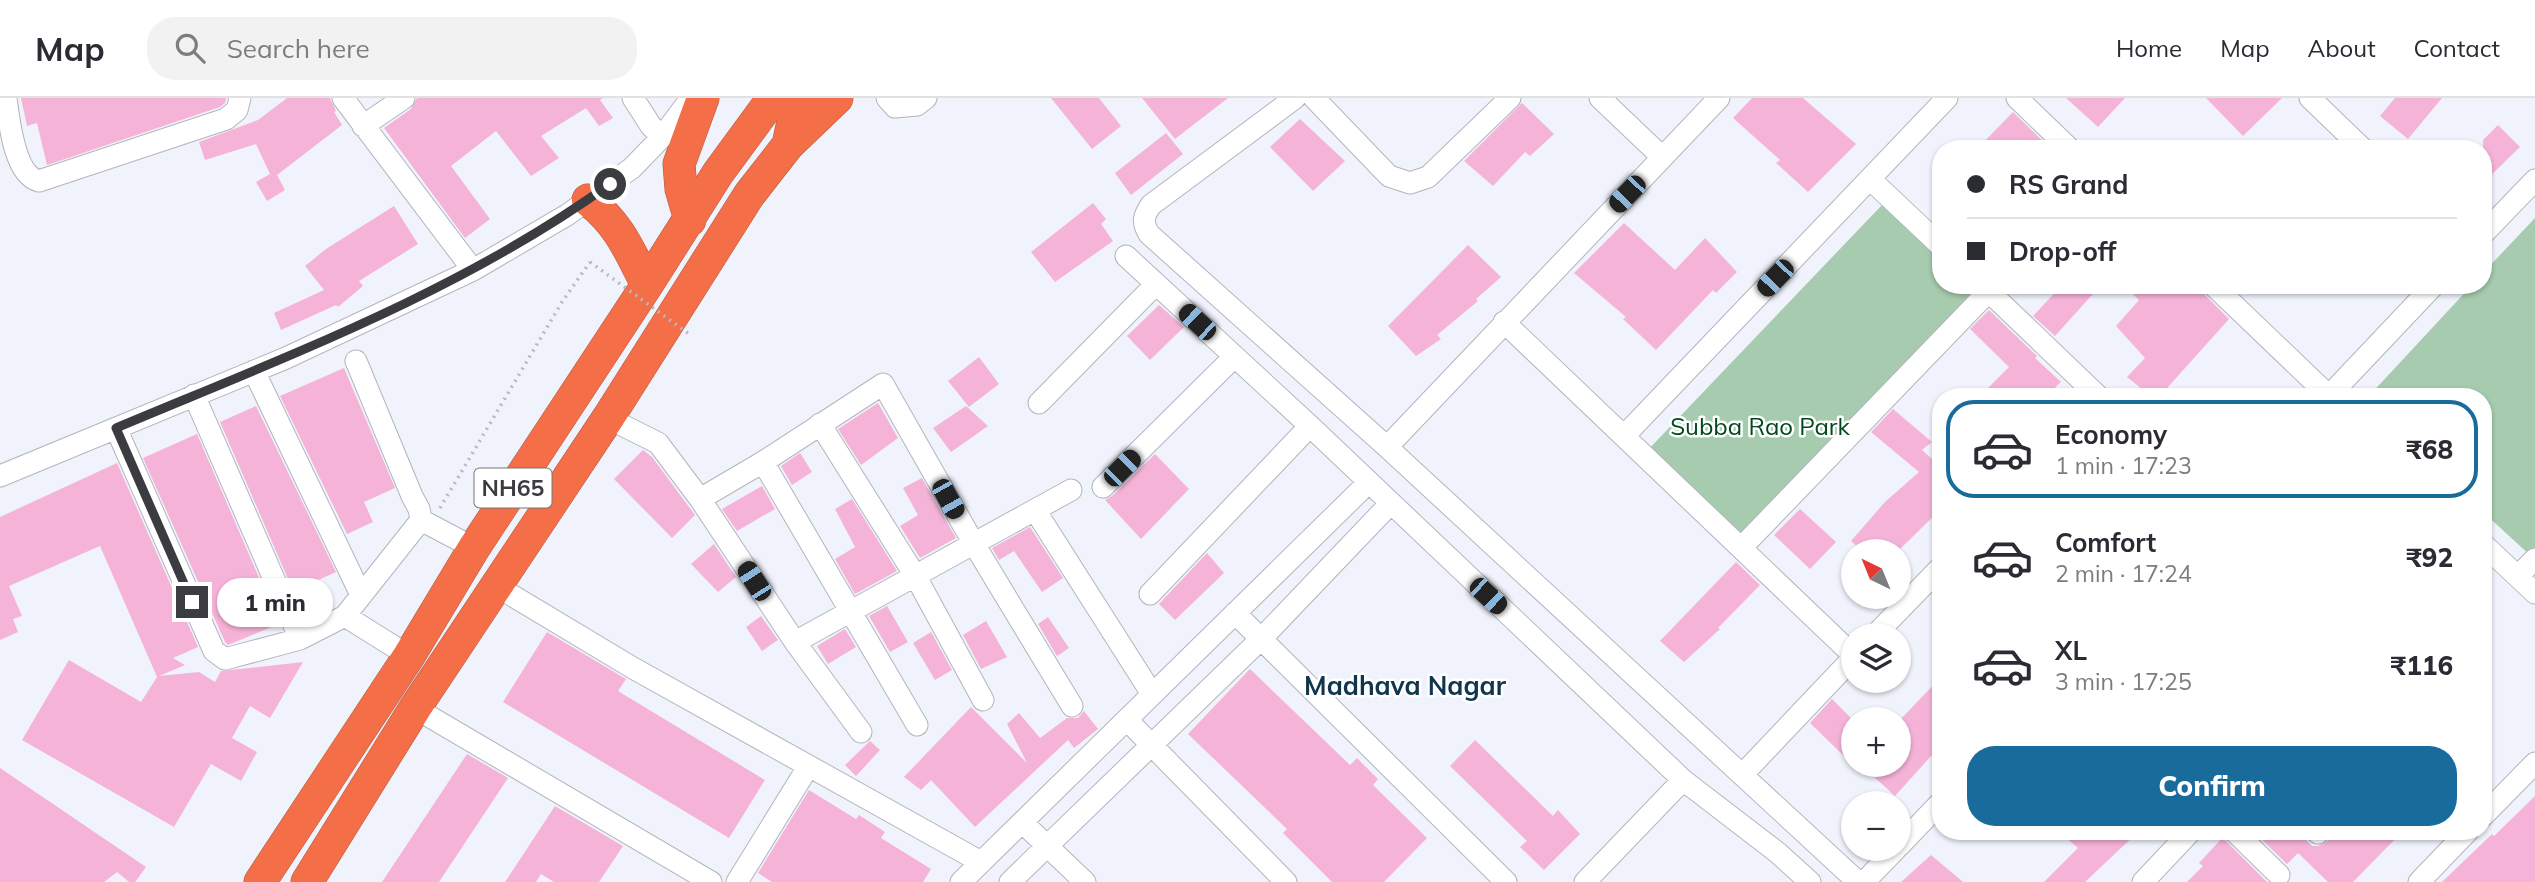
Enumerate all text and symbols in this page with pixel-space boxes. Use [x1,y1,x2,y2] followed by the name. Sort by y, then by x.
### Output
[147,17,637,80] search box
[35,28,105,69] text: Map
[171,29,209,67] icon: search
[227,32,370,65] text: Search here
[2116,33,2182,63] text: Home
[2220,33,2270,63] text: Map
[2308,33,2376,63] text: About
[2414,33,2500,63] text: Contact
[594,168,626,200] route start
[2009,168,2128,201] text: RS Grand
[1605,172,1650,216] car
[2009,235,2116,268] text: Drop-off
[1753,256,1798,300] car
[1175,300,1220,344] car
[1670,411,1850,441] park label: Subba Rao Park
[1971,418,2034,481] icon: car
[2055,418,2167,451] text: Economy
[2406,433,2453,466] text: ₹68
[1100,446,1145,490] car
[2055,451,2192,480] text: 1 min · 17:23
[475,468,552,508] road number: NH65
[929,476,968,522] car
[1971,526,2034,589] icon: car
[2055,526,2156,559] text: Comfort
[1841,539,1911,609] north arrow
[1841,539,1911,861] map controls
[2406,541,2453,574] text: ₹92
[734,558,775,604] car
[2055,559,2192,588] text: 2 min · 17:24
[1466,574,1511,618] car
[216,578,332,626] callout: 1 min
[176,586,208,618] route end
[244,588,306,617] text: 1 min
[1841,623,1911,693] button: layers
[1971,634,2034,697] icon: car
[2055,634,2087,667] text: XL
[2391,649,2453,682] text: ₹116
[2055,667,2192,696] text: 3 min · 17:25
[1304,669,1507,702] district label: Madhava Nagar
[1841,707,1911,777] button: +
[1967,746,2457,826] button: Confirm
[1841,791,1911,861] button: −

